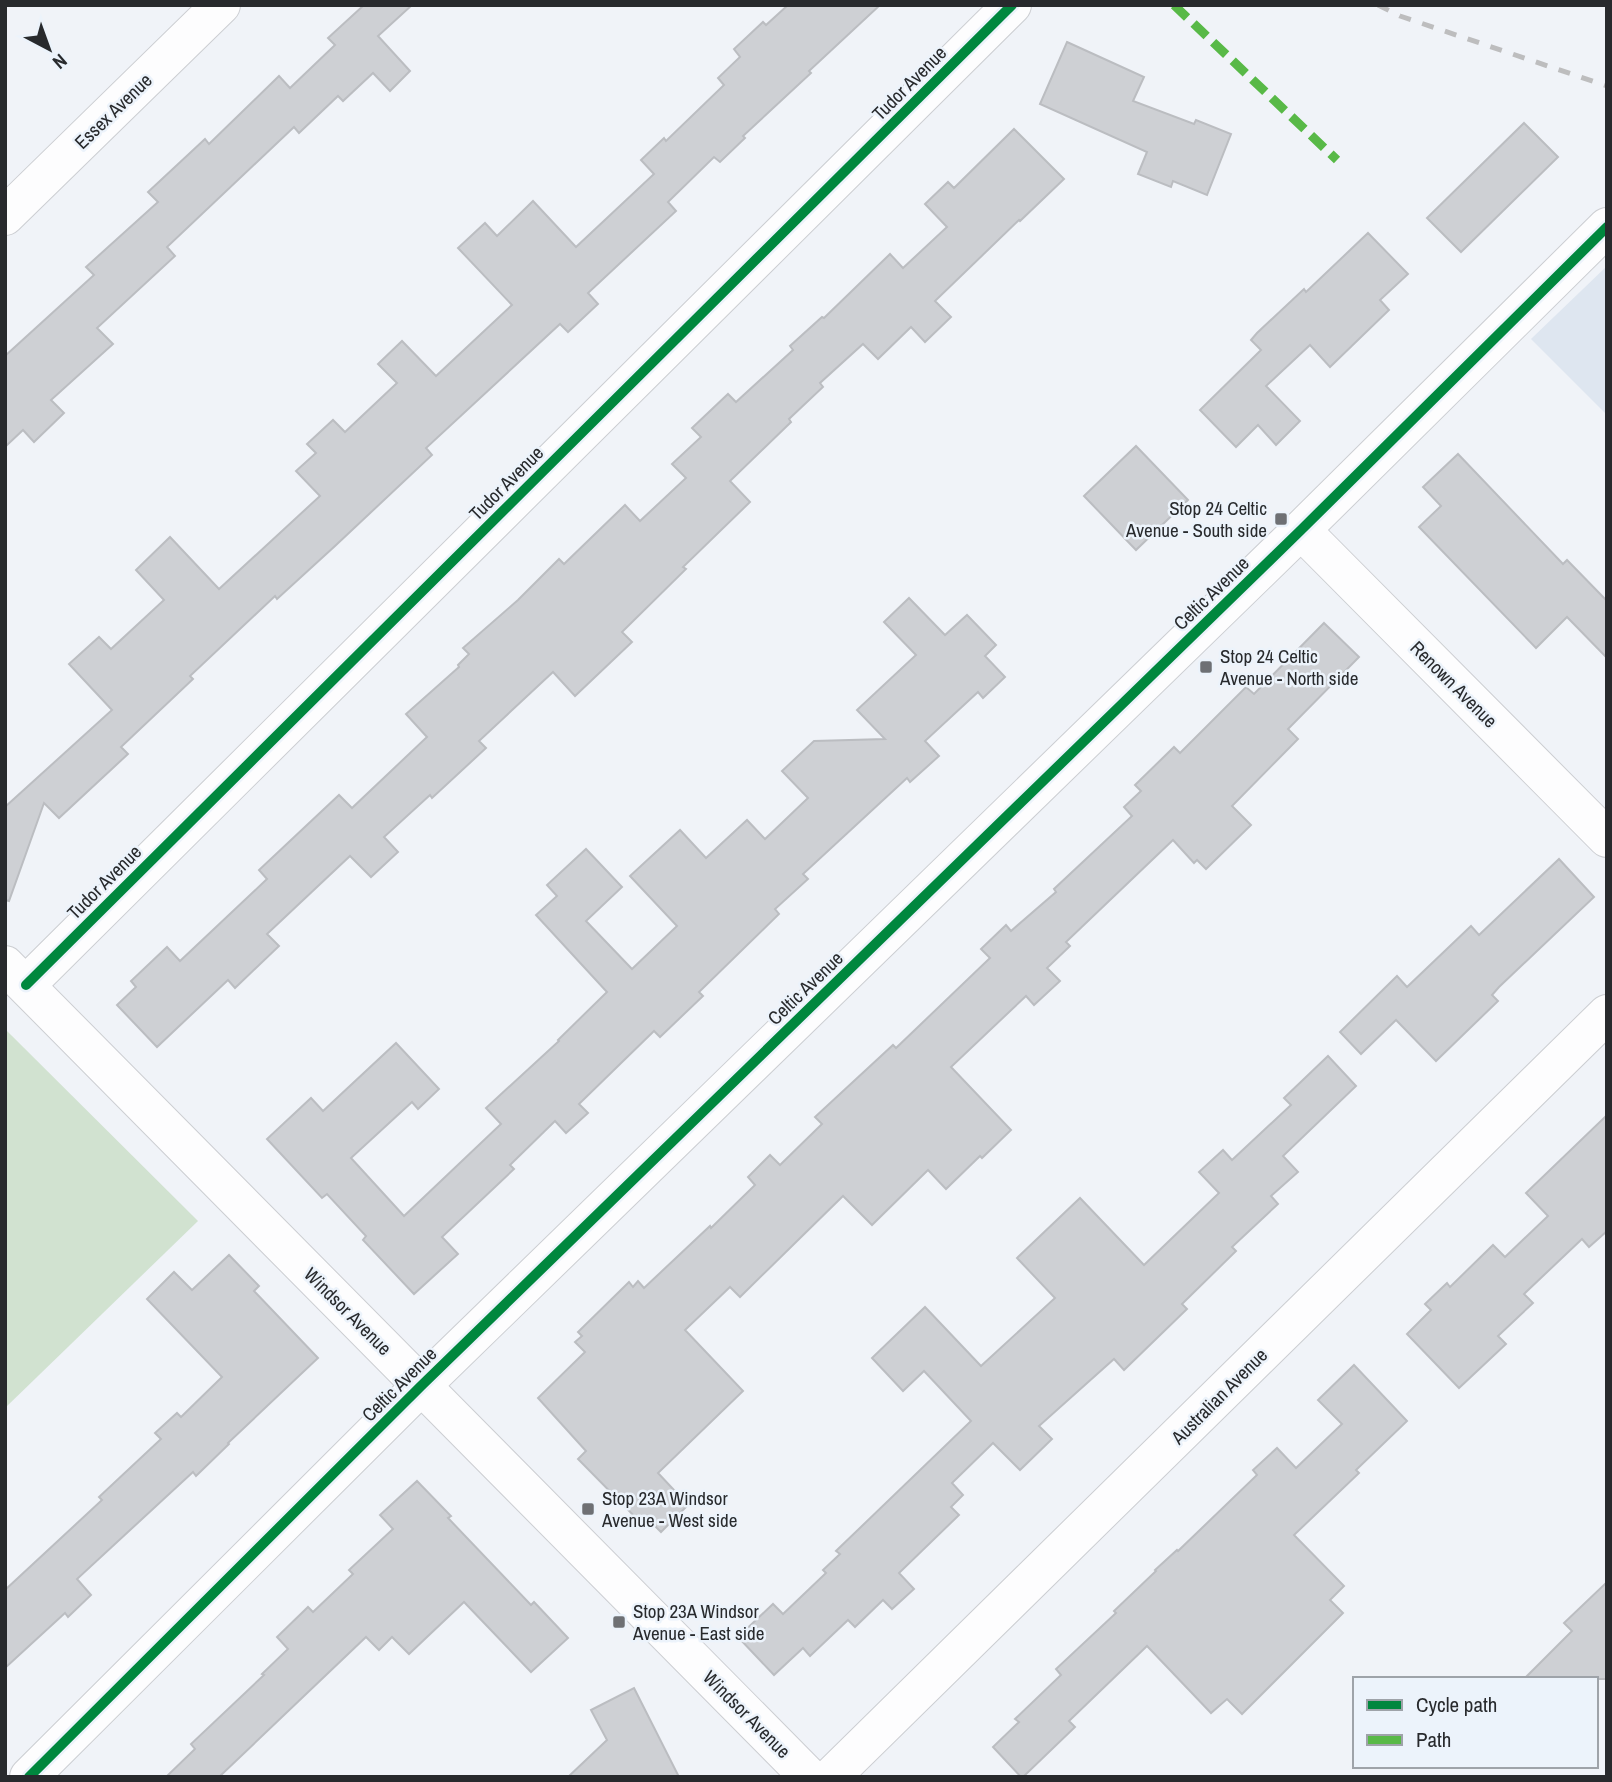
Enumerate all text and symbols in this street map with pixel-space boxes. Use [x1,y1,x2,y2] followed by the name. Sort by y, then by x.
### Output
[14,14,84,84] north arrow
[866,40,952,126] street label: Tudor Avenue
[47,48,73,75] text: N
[69,67,157,155] street label: Essex Avenue
[463,440,549,526] street label: Tudor Avenue
[1125,495,1267,543] place label: Stop 24 Celtic Avenue - South side
[1273,511,1289,527] marker: Stop 24 Celtic Avenue - South side
[1167,550,1255,636] street label: Celtic Avenue
[1405,635,1503,733] street label: Renown Avenue
[1219,643,1358,691] place label: Stop 24 Celtic Avenue - North side
[1198,659,1214,675] marker: Stop 24 Celtic Avenue - North side
[61,839,147,925] street label: Tudor Avenue
[761,945,849,1031] street label: Celtic Avenue
[298,1261,398,1361] street label: Windsor Avenue
[356,1341,442,1427] street label: Celtic Avenue
[1164,1342,1273,1451] street label: Australian Avenue
[601,1485,737,1533] place label: Stop 23A Windsor Avenue - West side
[580,1501,596,1517] marker: Stop 23A Windsor Avenue - West side
[632,1598,764,1646] place label: Stop 23A Windsor Avenue - East side
[611,1614,627,1630] marker: Stop 23A Windsor Avenue - East side
[697,1664,797,1764] street label: Windsor Avenue
[1353,1677,1598,1768] legend
[1416,1690,1497,1719] text: Cycle path
[1416,1725,1451,1754] text: Path

